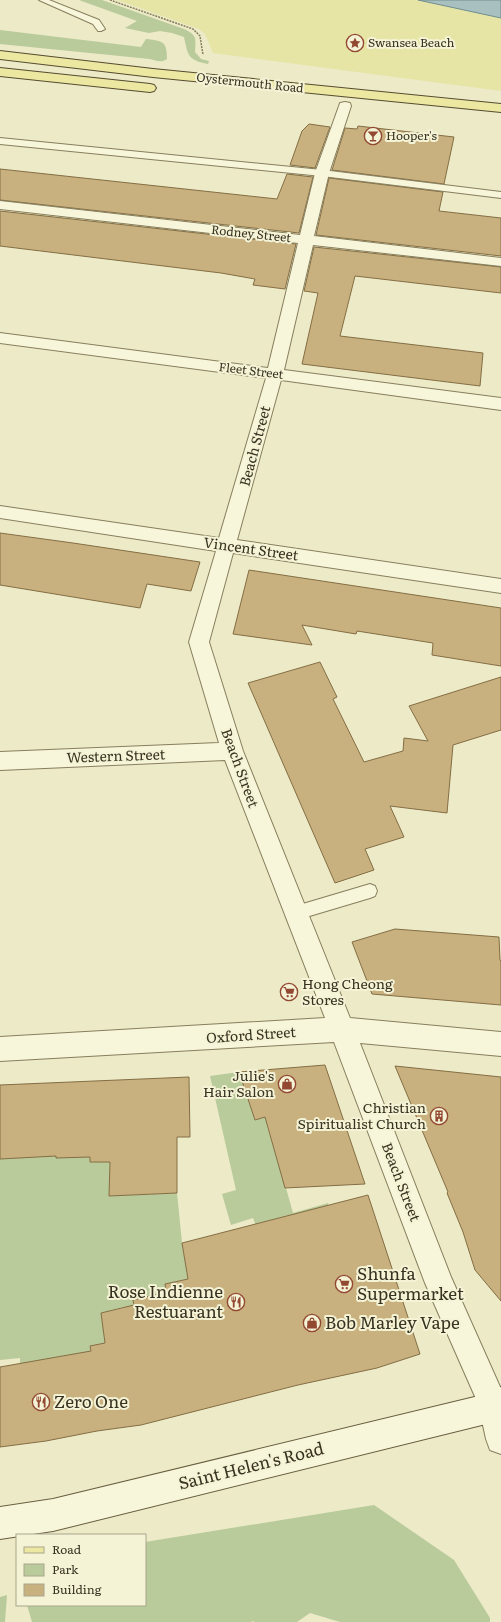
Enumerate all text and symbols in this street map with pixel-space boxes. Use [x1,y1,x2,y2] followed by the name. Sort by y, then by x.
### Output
[345,33,365,53] place icon: Swansea Beach
[368,33,454,51] place label: Swansea Beach
[196,67,305,97] street label: Oystermouth Road
[363,126,383,146] bar icon: Hooper's
[386,126,438,144] place label: Hooper's
[210,220,292,246] street label: Rodney Street
[218,357,285,383] street label: Fleet Street
[234,403,275,488] street label: Beach Street
[203,531,300,565] street label: Vincent Street
[217,725,265,810] street label: Beach Street
[66,743,166,767] street label: Western Street
[302,973,393,1009] place label: Hong Cheong Stores
[279,982,299,1002] supermarket icon: Hong Cheong Stores
[205,1021,297,1047] street label: Oxford Street
[203,1065,274,1101] place label: Julie's Hair Salon
[277,1074,297,1094] shop icon: Julie's Hair Salon
[297,1097,426,1133] place label: Christian Spiritualist Church
[429,1106,449,1126] building icon: Christian Spiritualist Church
[378,1139,426,1224] street label: Beach Street
[357,1260,464,1305] place label: Shunfa Supermarket
[334,1274,354,1294] supermarket icon: Shunfa Supermarket
[108,1278,223,1323] place label: Rose Indienne Restuarant
[226,1292,246,1312] restaurant icon: Rose Indienne Restuarant
[325,1309,460,1334] place label: Bob Marley Vape
[302,1313,322,1333] shop icon: Bob Marley Vape
[54,1388,128,1413] place label: Zero One
[31,1392,51,1412] restaurant icon: Zero One
[175,1434,326,1495] street label: Saint Helen's Road
[16,1534,146,1606] legend
[52,1540,82,1558] text: Road
[52,1560,79,1578] text: Park
[52,1580,102,1598] text: Building

